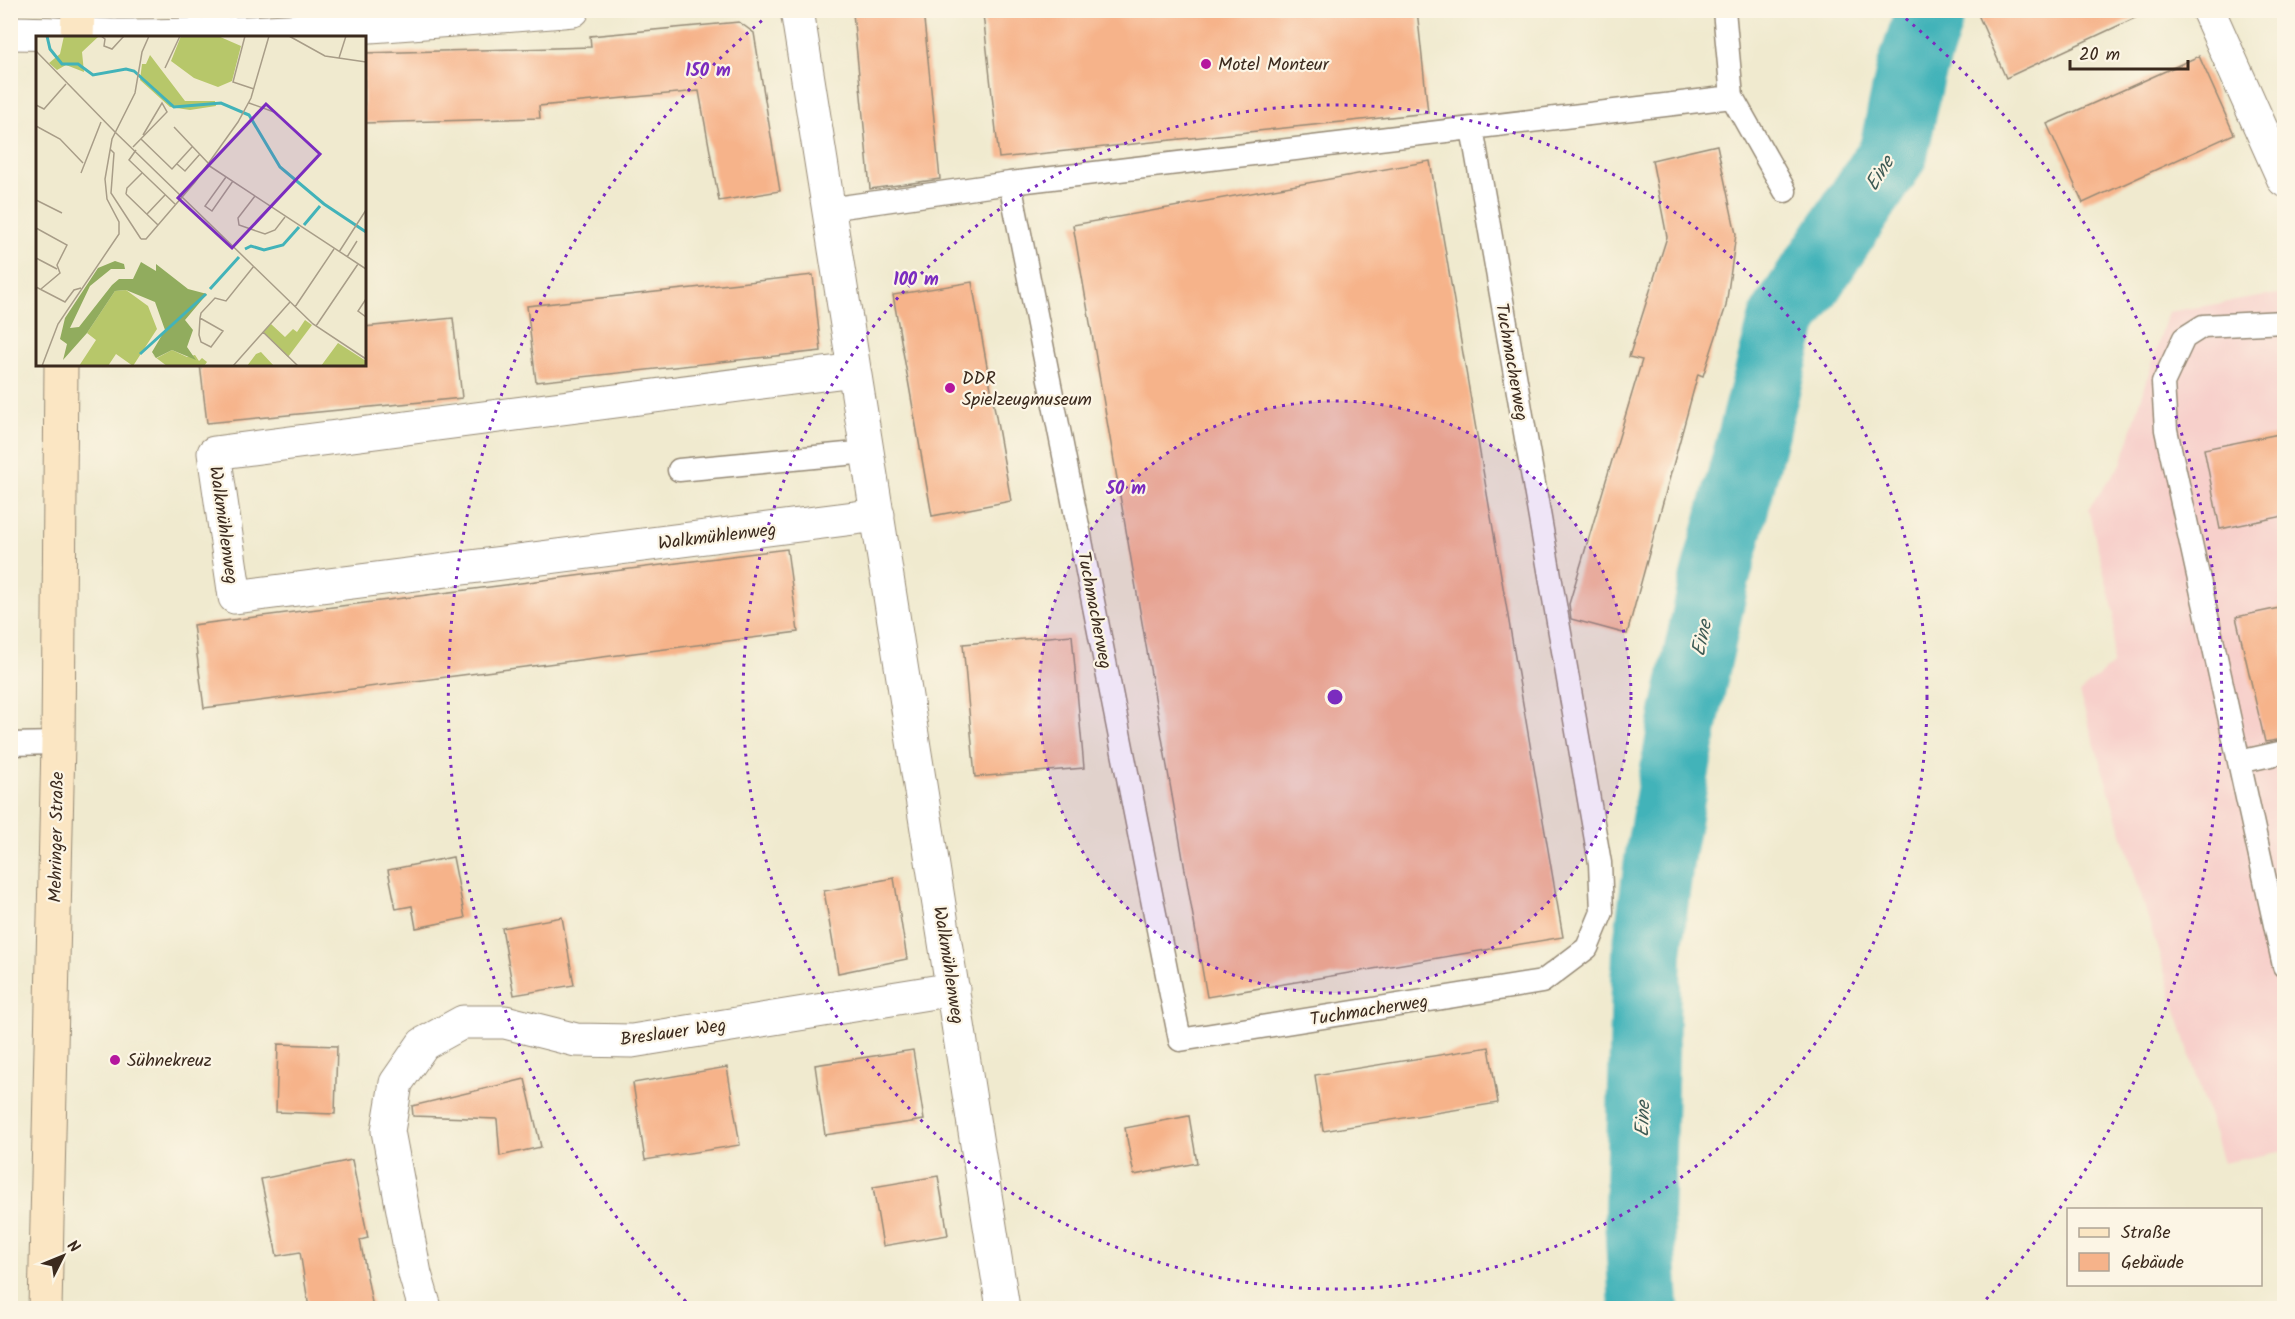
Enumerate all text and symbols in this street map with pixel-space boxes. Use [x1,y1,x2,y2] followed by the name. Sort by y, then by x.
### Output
[2070,33,2188,71] scale bar
[36,36,366,366] inset map
[2079,41,2120,70] text: 20 m
[1218,51,1330,80] place label: Motel Monteur
[685,57,731,86] text: 150 m
[1199,57,1213,71] marker: Motel Monteur
[1858,149,1905,198] water label: Eine
[893,266,939,295] text: 100 m
[1486,301,1535,423] street label: Tuchmacherweg
[962,365,1092,415] place label: DDR Spielzeugmuseum
[943,381,957,395] marker: DDR Spielzeugmuseum
[200,464,245,586] street label: Walkmühlenweg
[1105,475,1146,504] text: 50 m
[656,516,778,559] street label: Walkmühlenweg
[1068,549,1119,672] street label: Tuchmacherweg
[1684,615,1723,659] water label: Eine
[1325,687,1345,707] centre of rings
[42,771,73,903] street label: Mehringer Straße
[924,904,971,1026] street label: Walkmühlenweg
[1308,988,1430,1035] street label: Tuchmacherweg
[618,1012,728,1055] street label: Breslauer Weg
[127,1047,212,1076] place label: Sühnekreuz
[108,1053,122,1067] marker: Sühnekreuz
[1627,1098,1661,1138] water label: Eine
[2067,1208,2262,1286] legend
[2121,1219,2171,1248] text: Straße
[33,1226,93,1286] north arrow
[60,1235,85,1259] text: N
[2121,1249,2184,1278] text: Gebäude

